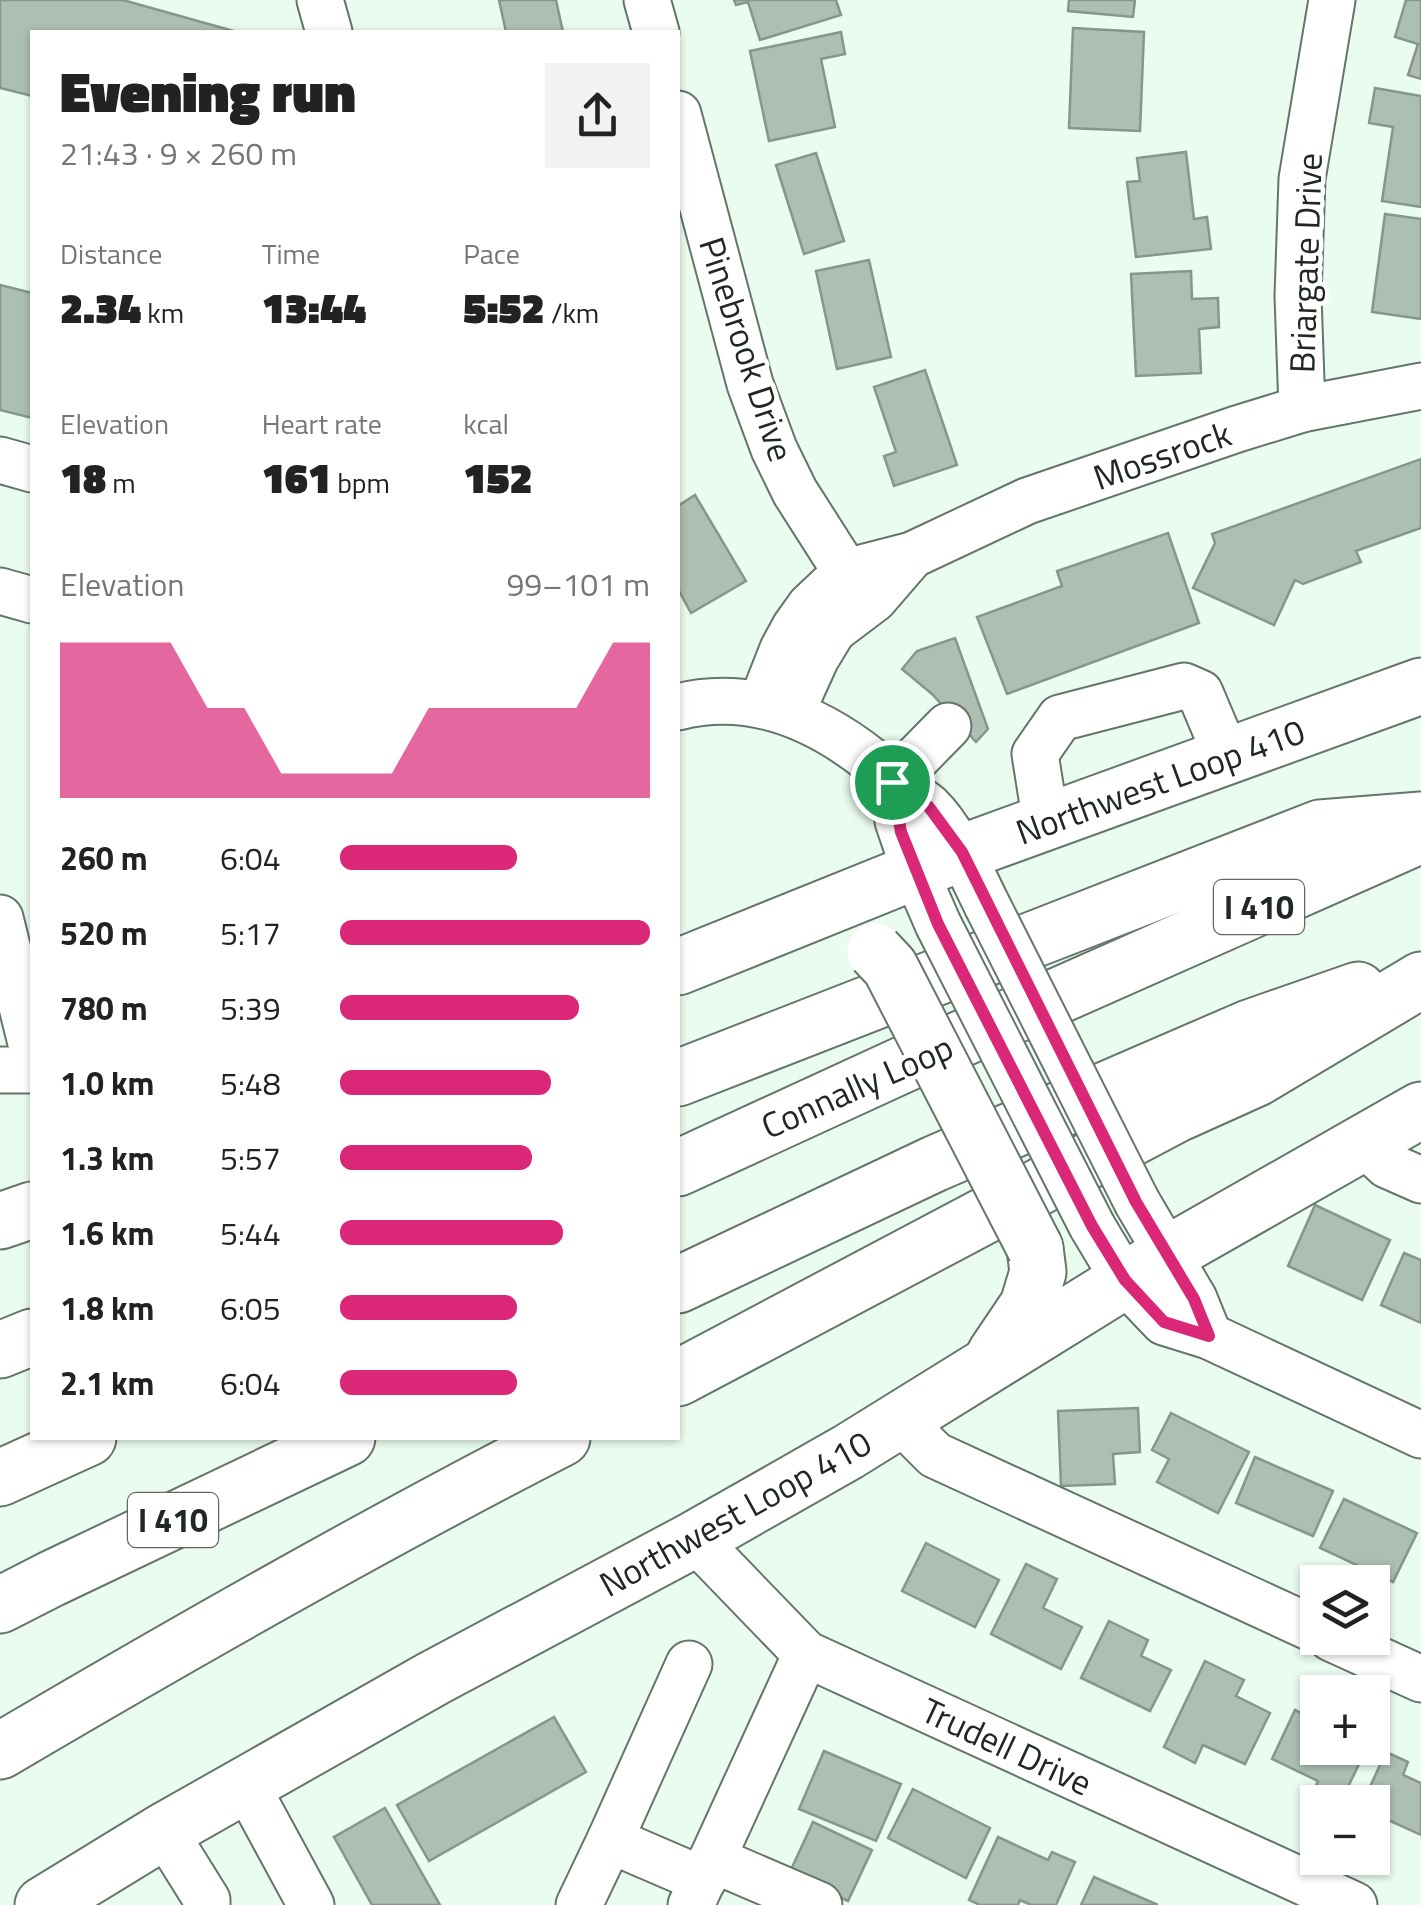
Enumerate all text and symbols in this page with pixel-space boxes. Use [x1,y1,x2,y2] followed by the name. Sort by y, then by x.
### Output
[60,50,356,133] text: Evening run
[545,63,650,168] button: share
[60,129,297,177] text: 21:43 · 9 × 260 m
[1274,152,1336,374] street label: Briargate Drive
[685,230,809,468] street label: Pinebrook Drive
[60,232,162,275] text: Distance
[262,232,320,275] text: Time
[463,232,520,275] text: Pace
[60,275,141,339] text: 2.34
[262,275,366,339] text: 13:44
[463,275,545,339] text: 5:52
[141,291,184,334] text: km
[545,291,599,334] text: /km
[60,402,169,445] text: Elevation
[262,402,382,445] text: Heart rate
[463,402,509,445] text: kcal
[1086,406,1238,504] street label: Mossrock
[60,445,106,509] text: 18
[262,445,331,509] text: 161
[463,445,533,509] text: 152
[106,461,136,504] text: m
[331,461,390,504] text: bpm
[60,560,184,608] text: Elevation
[506,560,650,608] text: 99–101 m
[1008,704,1312,858] street label: Northwest Loop 410
[850,740,935,825] pin
[865,755,920,810] icon: arrive
[60,834,148,882] text: 260 m
[220,834,281,882] text: 6:04
[1214,880,1304,934] road number: I 410
[60,909,148,957] text: 520 m
[220,909,281,957] text: 5:17
[60,984,148,1032] text: 780 m
[220,984,281,1032] text: 5:39
[752,1020,962,1152] street label: Connally Loop
[60,1059,154,1107] text: 1.0 km
[220,1059,281,1107] text: 5:48
[60,1134,154,1182] text: 1.3 km
[220,1134,281,1182] text: 5:57
[60,1209,154,1257] text: 1.6 km
[220,1209,281,1257] text: 5:44
[60,1284,154,1332] text: 1.8 km
[220,1284,281,1332] text: 6:05
[60,1359,154,1407] text: 2.1 km
[220,1359,281,1407] text: 6:04
[589,1416,881,1610] street label: Northwest Loop 410
[128,1493,218,1547] road number: I 410
[1300,1565,1390,1875] map controls
[1300,1565,1390,1655] button: layers
[1300,1675,1390,1765] button: +
[913,1683,1101,1809] street label: Trudell Drive
[1300,1785,1390,1875] button: −

